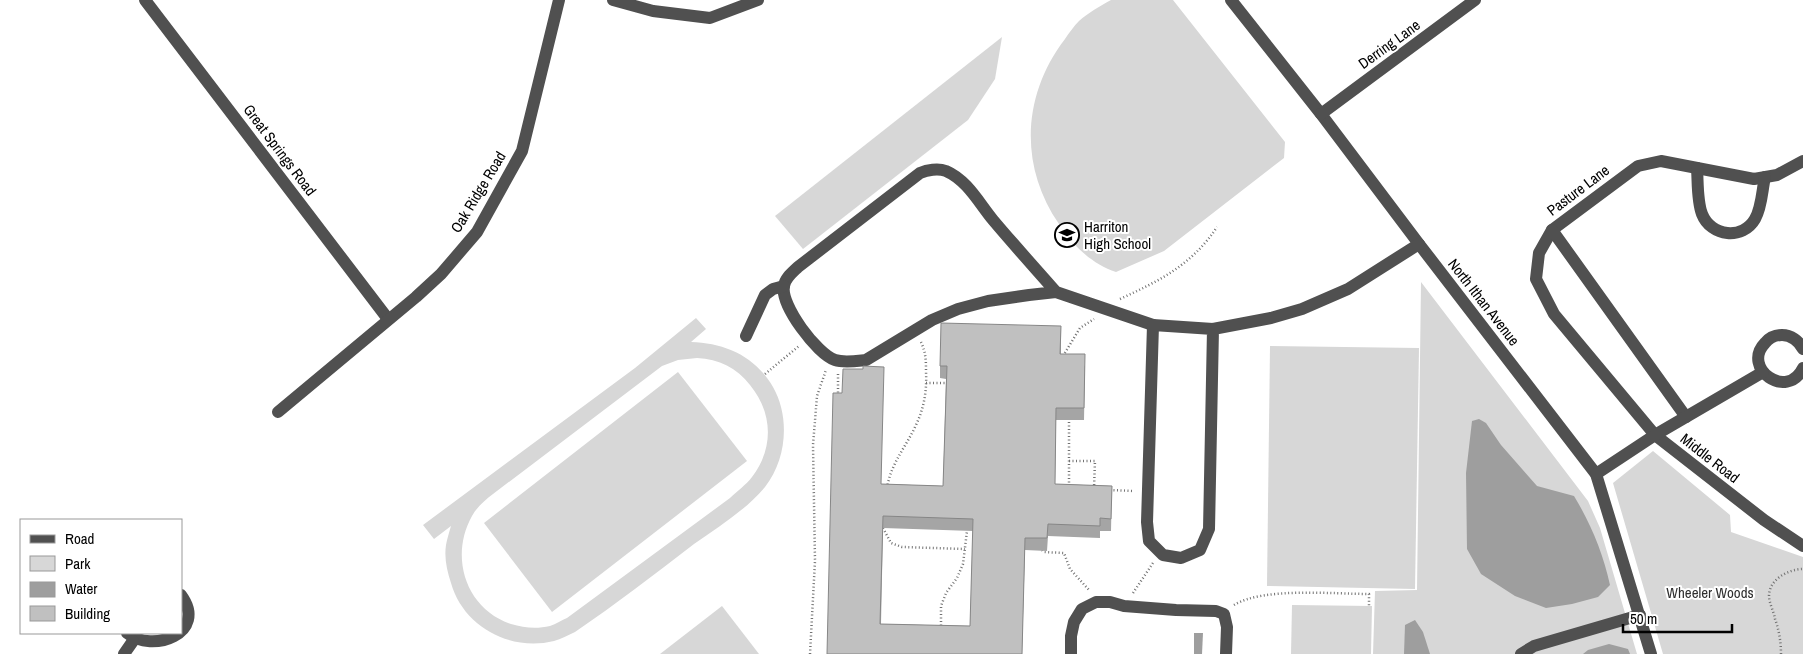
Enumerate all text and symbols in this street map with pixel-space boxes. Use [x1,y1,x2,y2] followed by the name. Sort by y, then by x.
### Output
[1354,14,1424,74] street label: Derring Lane
[239,100,321,200] street label: Great Springs Road
[445,147,511,237] street label: Oak Ridge Road
[1542,160,1614,220] street label: Pasture Lane
[1084,216,1151,254] place label: Harriton High School
[1054,222,1080,248] school or university icon: Harriton High School
[1443,254,1525,350] street label: North Ithan Avenue
[1676,428,1744,488] street label: Middle Road
[20,519,182,634] legend
[65,528,94,549] text: Road
[65,553,91,574] text: Park
[65,578,97,599] text: Water
[1666,582,1754,603] park label: Wheeler Woods
[1623,602,1732,634] scale bar
[65,603,110,624] text: Building
[1630,608,1657,629] text: 50 m

